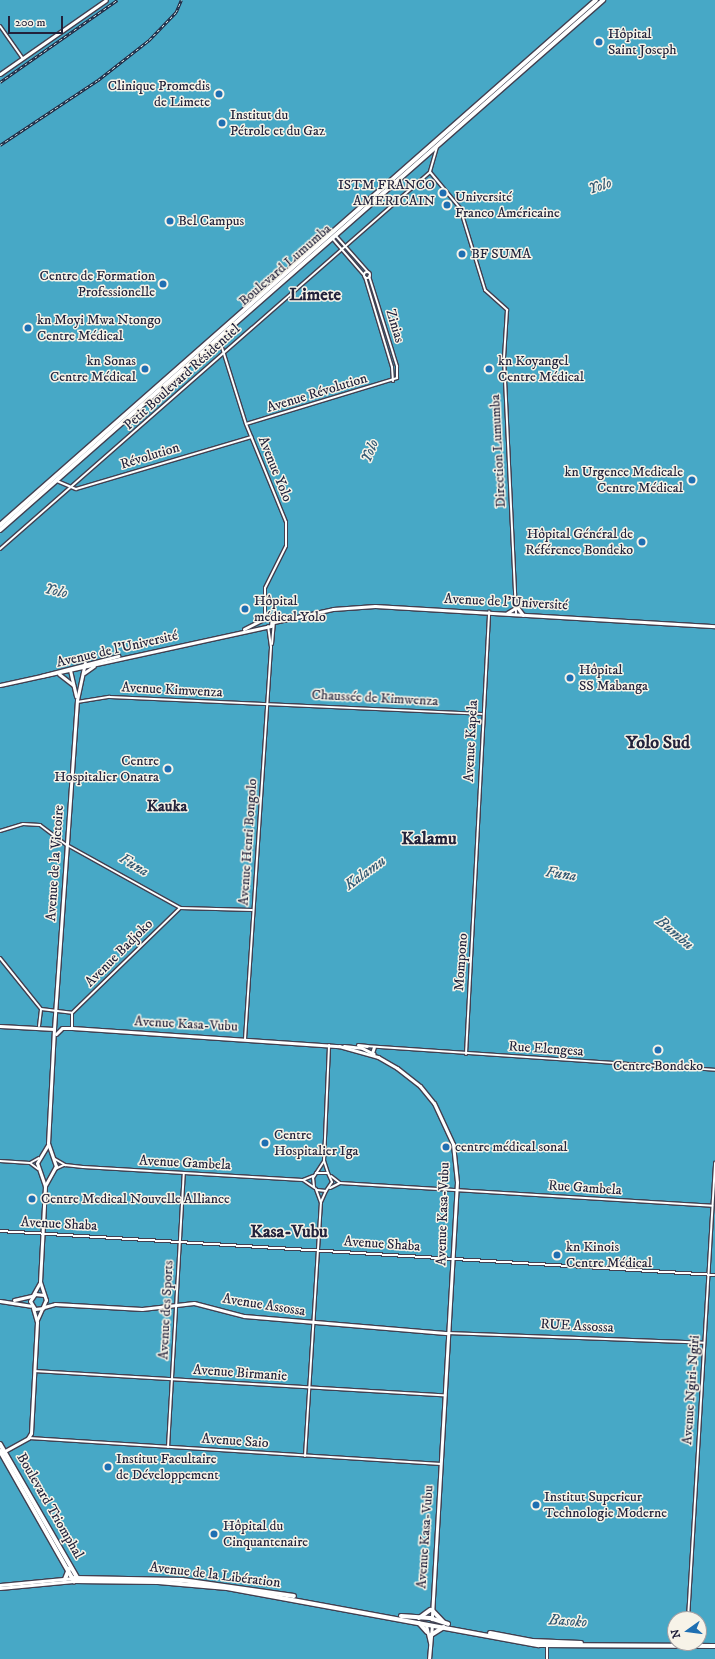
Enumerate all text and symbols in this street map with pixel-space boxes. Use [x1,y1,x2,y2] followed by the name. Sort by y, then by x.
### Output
[10,8,65,34] scale bar
[15,15,45,30] text: 200 m
[608,26,677,58] place label: Hôpital Saint Joseph
[593,36,605,48] marker: Hôpital Saint Joseph
[108,78,210,110] place label: Clinique Promedis de Limete
[213,88,225,100] marker: Clinique Promedis de Limete
[230,107,325,140] place label: Institut du Pétrole et du Gaz
[217,118,227,128] marker: Institut du Pétrole et du Gaz
[586,174,614,198] water label: Yolo
[338,177,435,210] place label: ISTM FRANCO AMERICAIN
[438,188,448,198] marker: ISTM FRANCO AMERICAIN
[455,189,560,222] place label: Université Franco Américaine
[442,200,452,210] marker: Université Franco Américaine
[178,213,244,229] place label: Bel Campus
[165,216,175,226] marker: Bel Campus
[235,220,335,310] street label: Boulevard Lumumba
[471,246,531,262] place label: BF SUMA
[456,248,468,260] marker: BF SUMA
[40,268,155,300] place label: Centre de Formation Professionelle
[158,279,168,289] marker: Centre de Formation Professionelle
[289,284,341,306] district label: Limete
[382,307,408,345] street label: Zinias
[37,312,161,344] place label: kn Moyi Mwa Ntongo Centre Médical
[121,320,243,434] street label: Petit Boulevard Résidentiel
[22,322,34,334] marker: kn Moyi Mwa Ntongo Centre Médical
[50,353,136,386] place label: kn Sonas Centre Médical
[498,353,584,386] place label: kn Koyangel Centre Médical
[139,363,151,375] marker: kn Sonas Centre Médical
[483,363,495,375] marker: kn Koyangel Centre Médical
[265,370,369,416] street label: Avenue Révolution
[487,394,509,508] street label: Direction Lumumba
[254,434,296,504] street label: Avenue Yolo
[357,437,383,465] water label: Yolo
[118,439,182,473] street label: Révolution
[564,464,683,496] place label: kn Urgence Medicale Centre Médical
[686,474,698,486] marker: kn Urgence Medicale Centre Médical
[525,526,633,558] place label: Hôpital Général de Référence Bondeko
[636,536,648,548] marker: Hôpital Général de Référence Bondeko
[43,580,69,602] water label: Yolo
[444,590,568,614] street label: Avenue de l’Université
[254,593,326,626] place label: Hôpital médical Yolo
[239,603,251,615] marker: Hôpital médical Yolo
[55,627,179,671] street label: Avenue de l’Université
[579,662,648,694] place label: Hôpital SS Mabanga
[564,672,576,684] marker: Hôpital SS Mabanga
[121,679,223,701] street label: Avenue Kimwenza
[311,686,439,710] street label: Chaussée de Kimwenza
[460,700,482,782] street label: Avenue Kapela
[626,732,690,754] district label: Yolo Sud
[54,753,159,786] place label: Centre Hospitalier Onatra
[162,763,174,775] marker: Centre Hospitalier Onatra
[235,778,261,906] street label: Avenue Henri Bongolo
[147,796,187,816] district label: Kauka
[43,804,67,922] street label: Avenue de la Victoire
[401,828,457,850] district label: Kalamu
[116,849,152,881] water label: Funa
[341,852,389,894] water label: Kalamu
[544,863,578,885] water label: Funa
[653,912,697,954] water label: Bumbu
[82,916,156,990] street label: Avenue Badjoko
[451,933,471,991] street label: Mompono
[134,1013,238,1035] street label: Avenue Kasa-Vubu
[508,1038,584,1060] street label: Rue Elengesa
[652,1044,664,1056] marker: Centre Bondeko
[613,1058,703,1074] place label: Centre Bondeko
[274,1127,358,1160] place label: Centre Hospitalier Iga
[259,1137,271,1149] marker: Centre Hospitalier Iga
[455,1139,568,1155] place label: centre médical sonal
[440,1141,452,1153] marker: centre médical sonal
[139,1152,231,1174] street label: Avenue Gambela
[433,1162,453,1266] street label: Avenue Kasa-Vubu
[548,1177,622,1199] street label: Rue Gambela
[41,1191,230,1207] place label: Centre Medical Nouvelle Alliance
[26,1193,38,1205] marker: Centre Medical Nouvelle Alliance
[20,1214,98,1234] street label: Avenue Shaba
[250,1221,328,1243] district label: Kasa-Vubu
[343,1233,421,1255] street label: Avenue Shaba
[566,1239,652,1272] place label: kn Kinois Centre Médical
[551,1249,563,1261] marker: kn Kinois Centre Médical
[155,1260,177,1360] street label: Avenue des Sports
[221,1290,307,1320] street label: Avenue Assossa
[540,1316,614,1336] street label: RUE Assossa
[679,1335,703,1445] street label: Avenue Ngiri-Ngiri
[192,1361,288,1385] street label: Avenue Birmanie
[201,1430,269,1452] street label: Avenue Saio
[13,1450,87,1562] street label: Boulevard Triomphal
[116,1451,219,1484] place label: Institut Facultaire de Développement
[103,1462,113,1472] marker: Institut Facultaire de Développement
[413,1485,437,1589] street label: Avenue Kasa-Vubu
[544,1489,667,1522] place label: Institut Superieur Technologie Moderne
[531,1500,541,1510] marker: Institut Superieur Technologie Moderne
[223,1518,308,1550] place label: Hôpital du Cinquantenaire
[208,1528,220,1540] marker: Hôpital du Cinquantenaire
[149,1559,281,1591] street label: Avenue de la Libération
[548,1611,588,1631] water label: Basoko
[667,1611,707,1651] north arrow
[668,1628,684,1640] text: N

